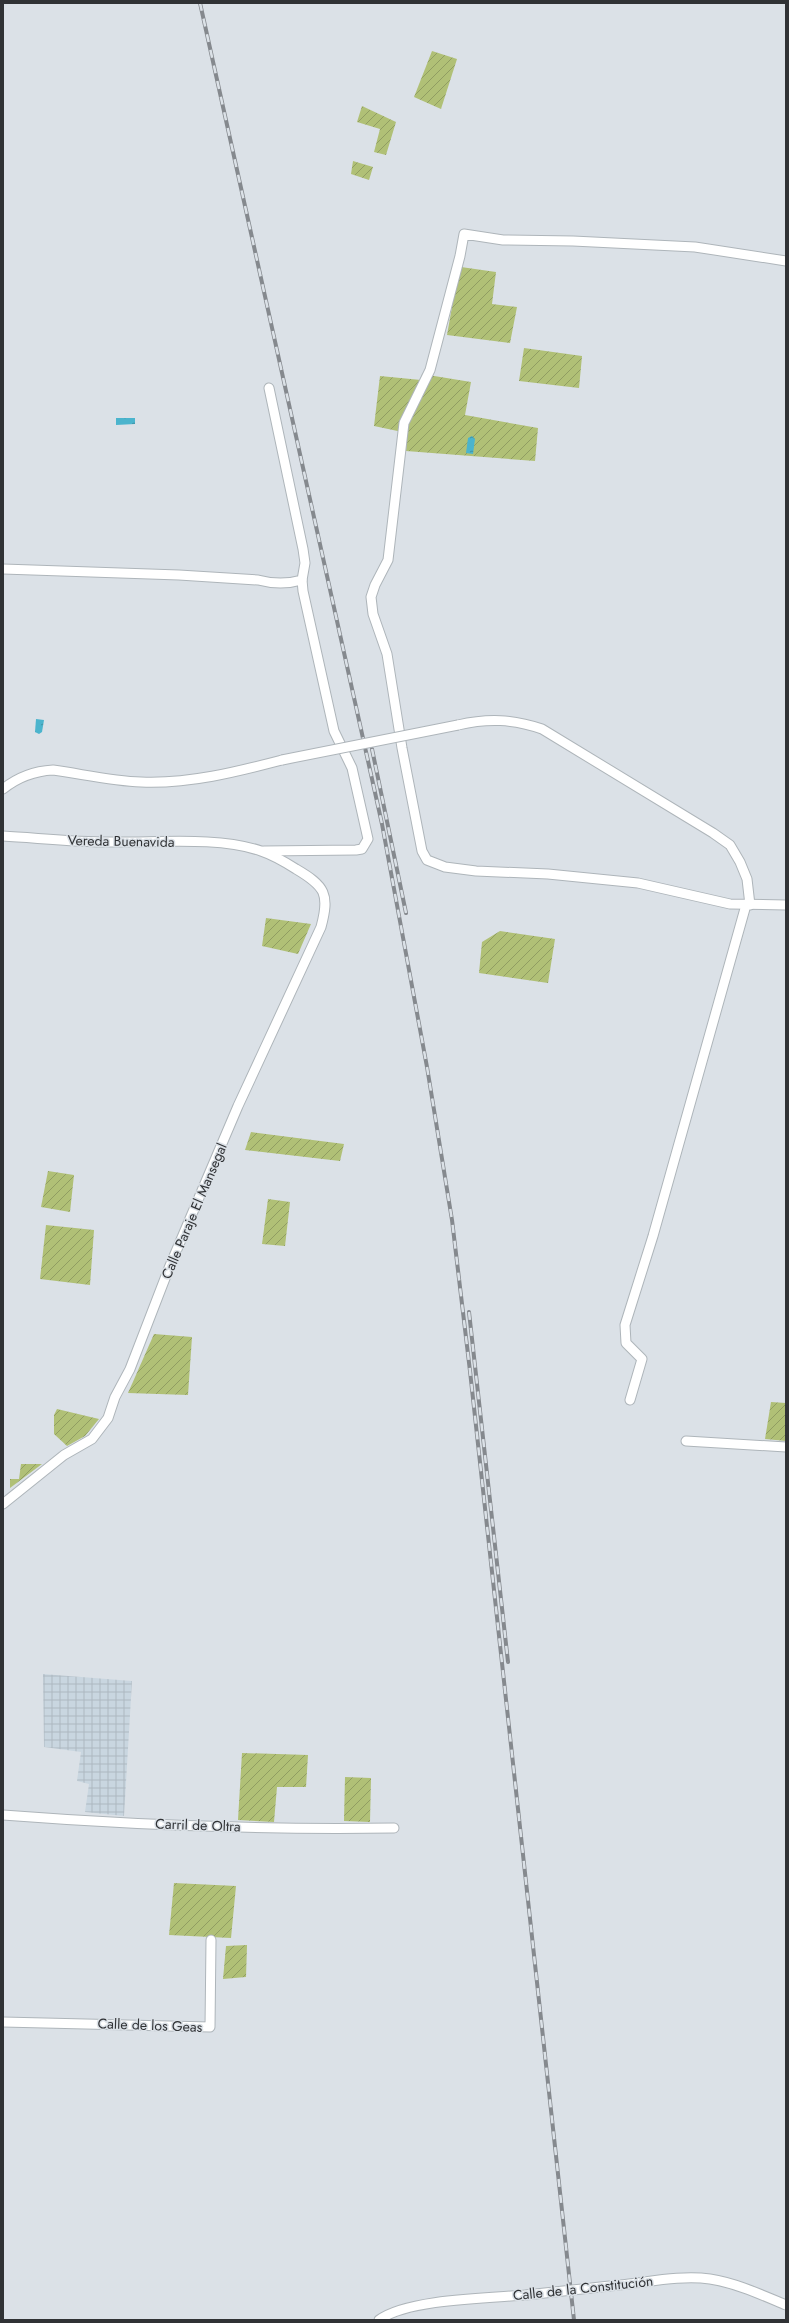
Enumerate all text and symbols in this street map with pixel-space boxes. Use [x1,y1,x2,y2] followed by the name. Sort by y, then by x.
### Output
[67,830,175,852] street label: Vereda Buenavida
[156,1140,232,1282] street label: Calle Paraje El Mansegal
[155,1814,241,1836] street label: Carril de Oltra
[97,2013,203,2037] street label: Calle de los Geas
[512,2271,654,2305] street label: Calle de la Constitución

